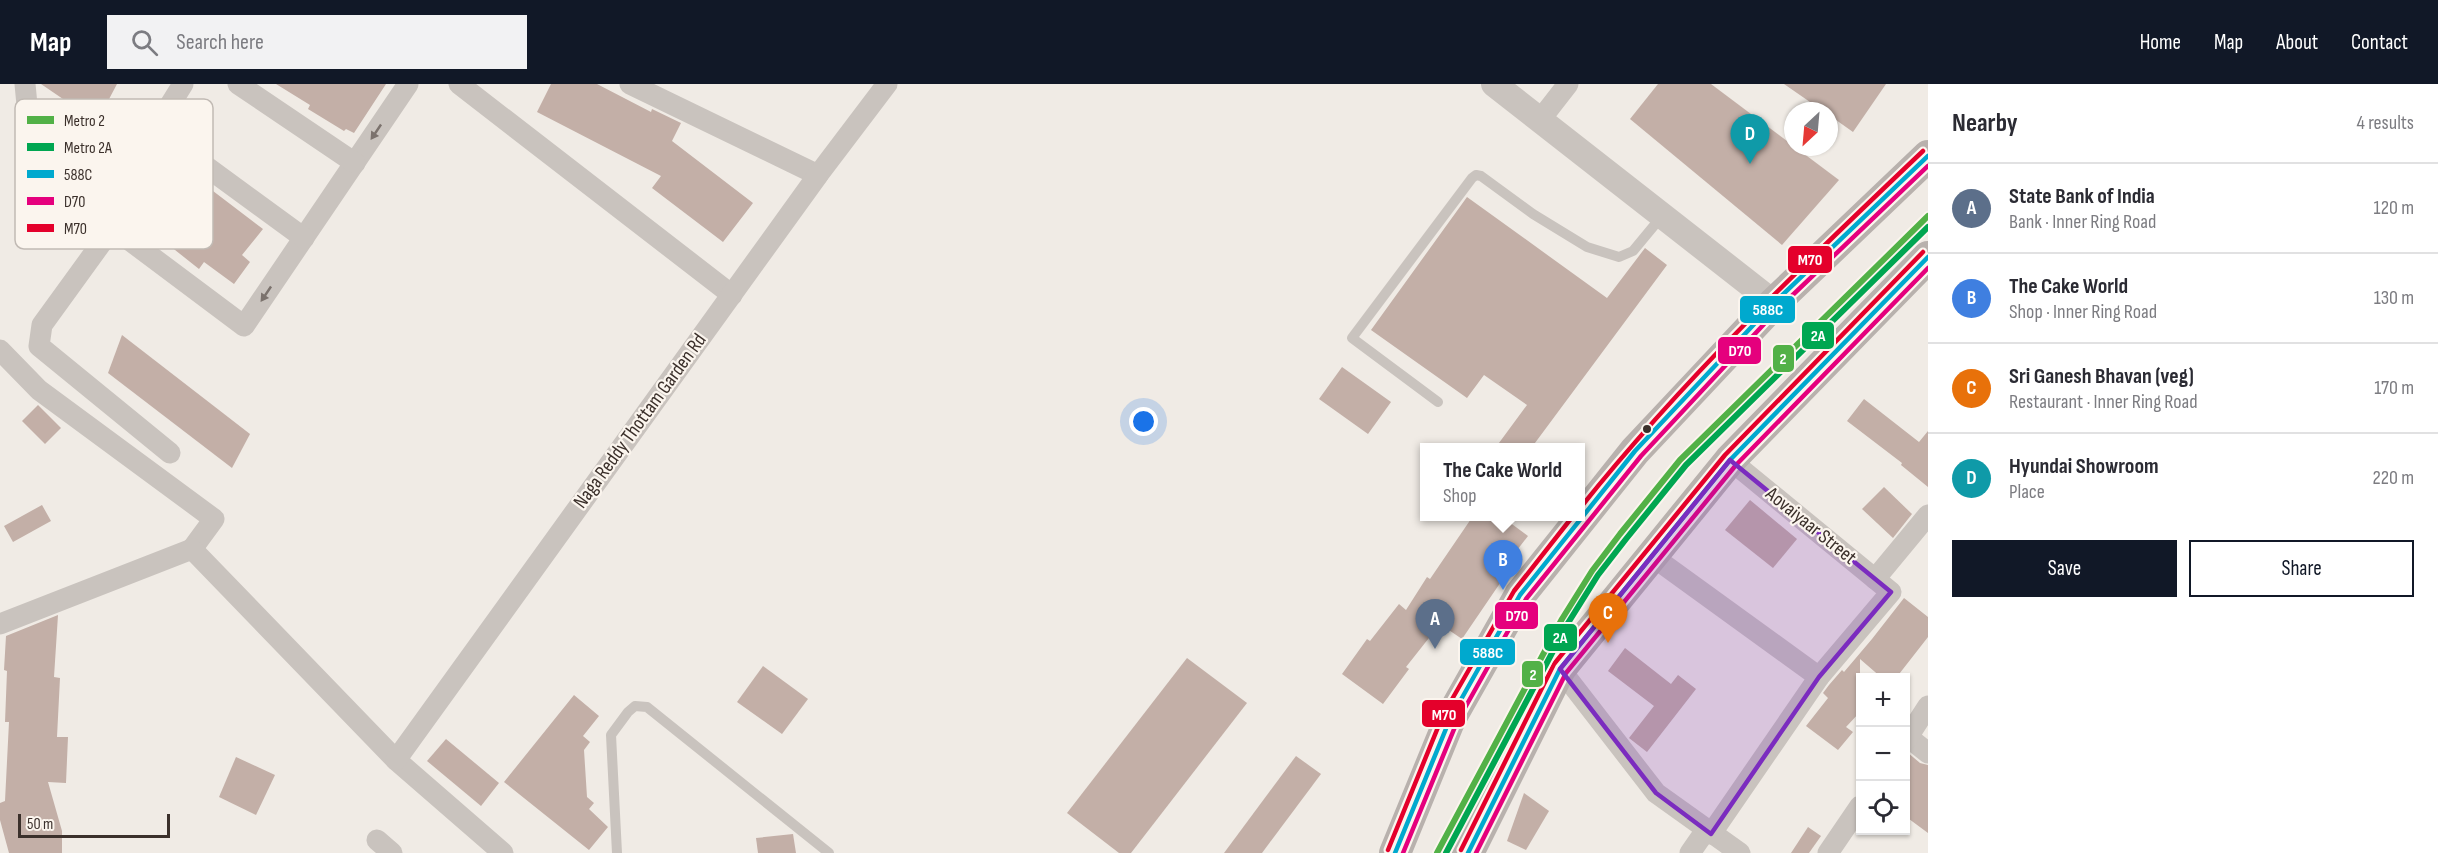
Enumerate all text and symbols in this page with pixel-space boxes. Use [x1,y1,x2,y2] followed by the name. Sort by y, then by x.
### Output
[107,15,527,69] search box
[30,26,71,59] text: Map
[128,26,161,59] icon: search
[176,29,264,56] text: Search here
[2140,30,2181,55] text: Home
[2214,30,2243,55] text: Map
[2276,30,2318,55] text: About
[2351,30,2408,55] text: Contact
[15,99,213,249] legend
[1784,102,1838,156] north arrow
[1952,108,2018,139] text: Nearby
[2357,111,2414,135] text: 4 results
[64,112,105,131] text: Metro 2
[1730,115,1770,164] pin: D
[370,124,381,141] one-way arrow
[64,139,112,158] text: Metro 2A
[64,166,92,185] text: 588C
[2009,183,2155,210] text: State Bank of India
[64,193,85,212] text: D70
[1967,196,1976,220] text: A
[2374,196,2414,220] text: 120 m
[2009,210,2156,234] text: Bank · Inner Ring Road
[64,220,87,239] text: M70
[1787,245,1833,274] line badge: M70
[1798,251,1822,270] text: M70
[2009,273,2128,300] text: The Cake World
[260,285,272,301] one-way arrow
[1967,286,1976,310] text: B
[2374,286,2414,310] text: 130 m
[1739,295,1796,324] line badge: 588C
[2009,300,2157,324] text: Shop · Inner Ring Road
[1753,301,1783,320] text: 588C
[1801,321,1835,350] line badge: 2A
[1811,327,1826,346] text: 2A
[569,329,711,513] street label: Naga Reddy Thottam Garden Rd
[1717,336,1762,365] line badge: D70
[1729,342,1751,361] text: D70
[1772,344,1795,373] line badge: 2
[1779,350,1787,369] text: 2
[2009,363,2194,390] text: Sri Ganesh Bhavan (veg)
[1966,376,1977,400] text: C
[2374,376,2414,400] text: 170 m
[2009,390,2198,414] text: Restaurant · Inner Ring Road
[1129,407,1158,436] your location
[1641,423,1653,435] unlabelled marker
[1420,443,1585,521] popup
[2009,453,2159,480] text: Hyundai Showroom
[1443,457,1562,484] text: The Cake World
[1966,466,1977,490] text: D
[2373,466,2414,490] text: 220 m
[2009,480,2045,504] text: Place
[1760,482,1861,570] street label: Aovaiyaar Street
[1443,484,1477,508] text: Shop
[1484,540,1522,590] pin: B
[1952,540,2177,597] button: Save
[2189,540,2414,597] button: Share
[1588,594,1628,643] pin: C
[1416,600,1454,649] pin: A
[1494,601,1539,630] line badge: D70
[1506,607,1528,626] text: D70
[1543,623,1578,652] line badge: 2A
[1553,629,1568,648] text: 2A
[1459,638,1516,666] line badge: 588C
[1473,644,1503,663] text: 588C
[1521,660,1544,688] line badge: 2
[1529,666,1537,685] text: 2
[1856,673,1910,835] map controls
[1856,673,1910,727] button: +
[1421,699,1466,728] line badge: M70
[1432,706,1456,725] text: M70
[1856,727,1910,781] button: −
[1856,781,1910,835] button: locate
[18,811,170,838] scale bar
[27,815,53,834] text: 50 m

